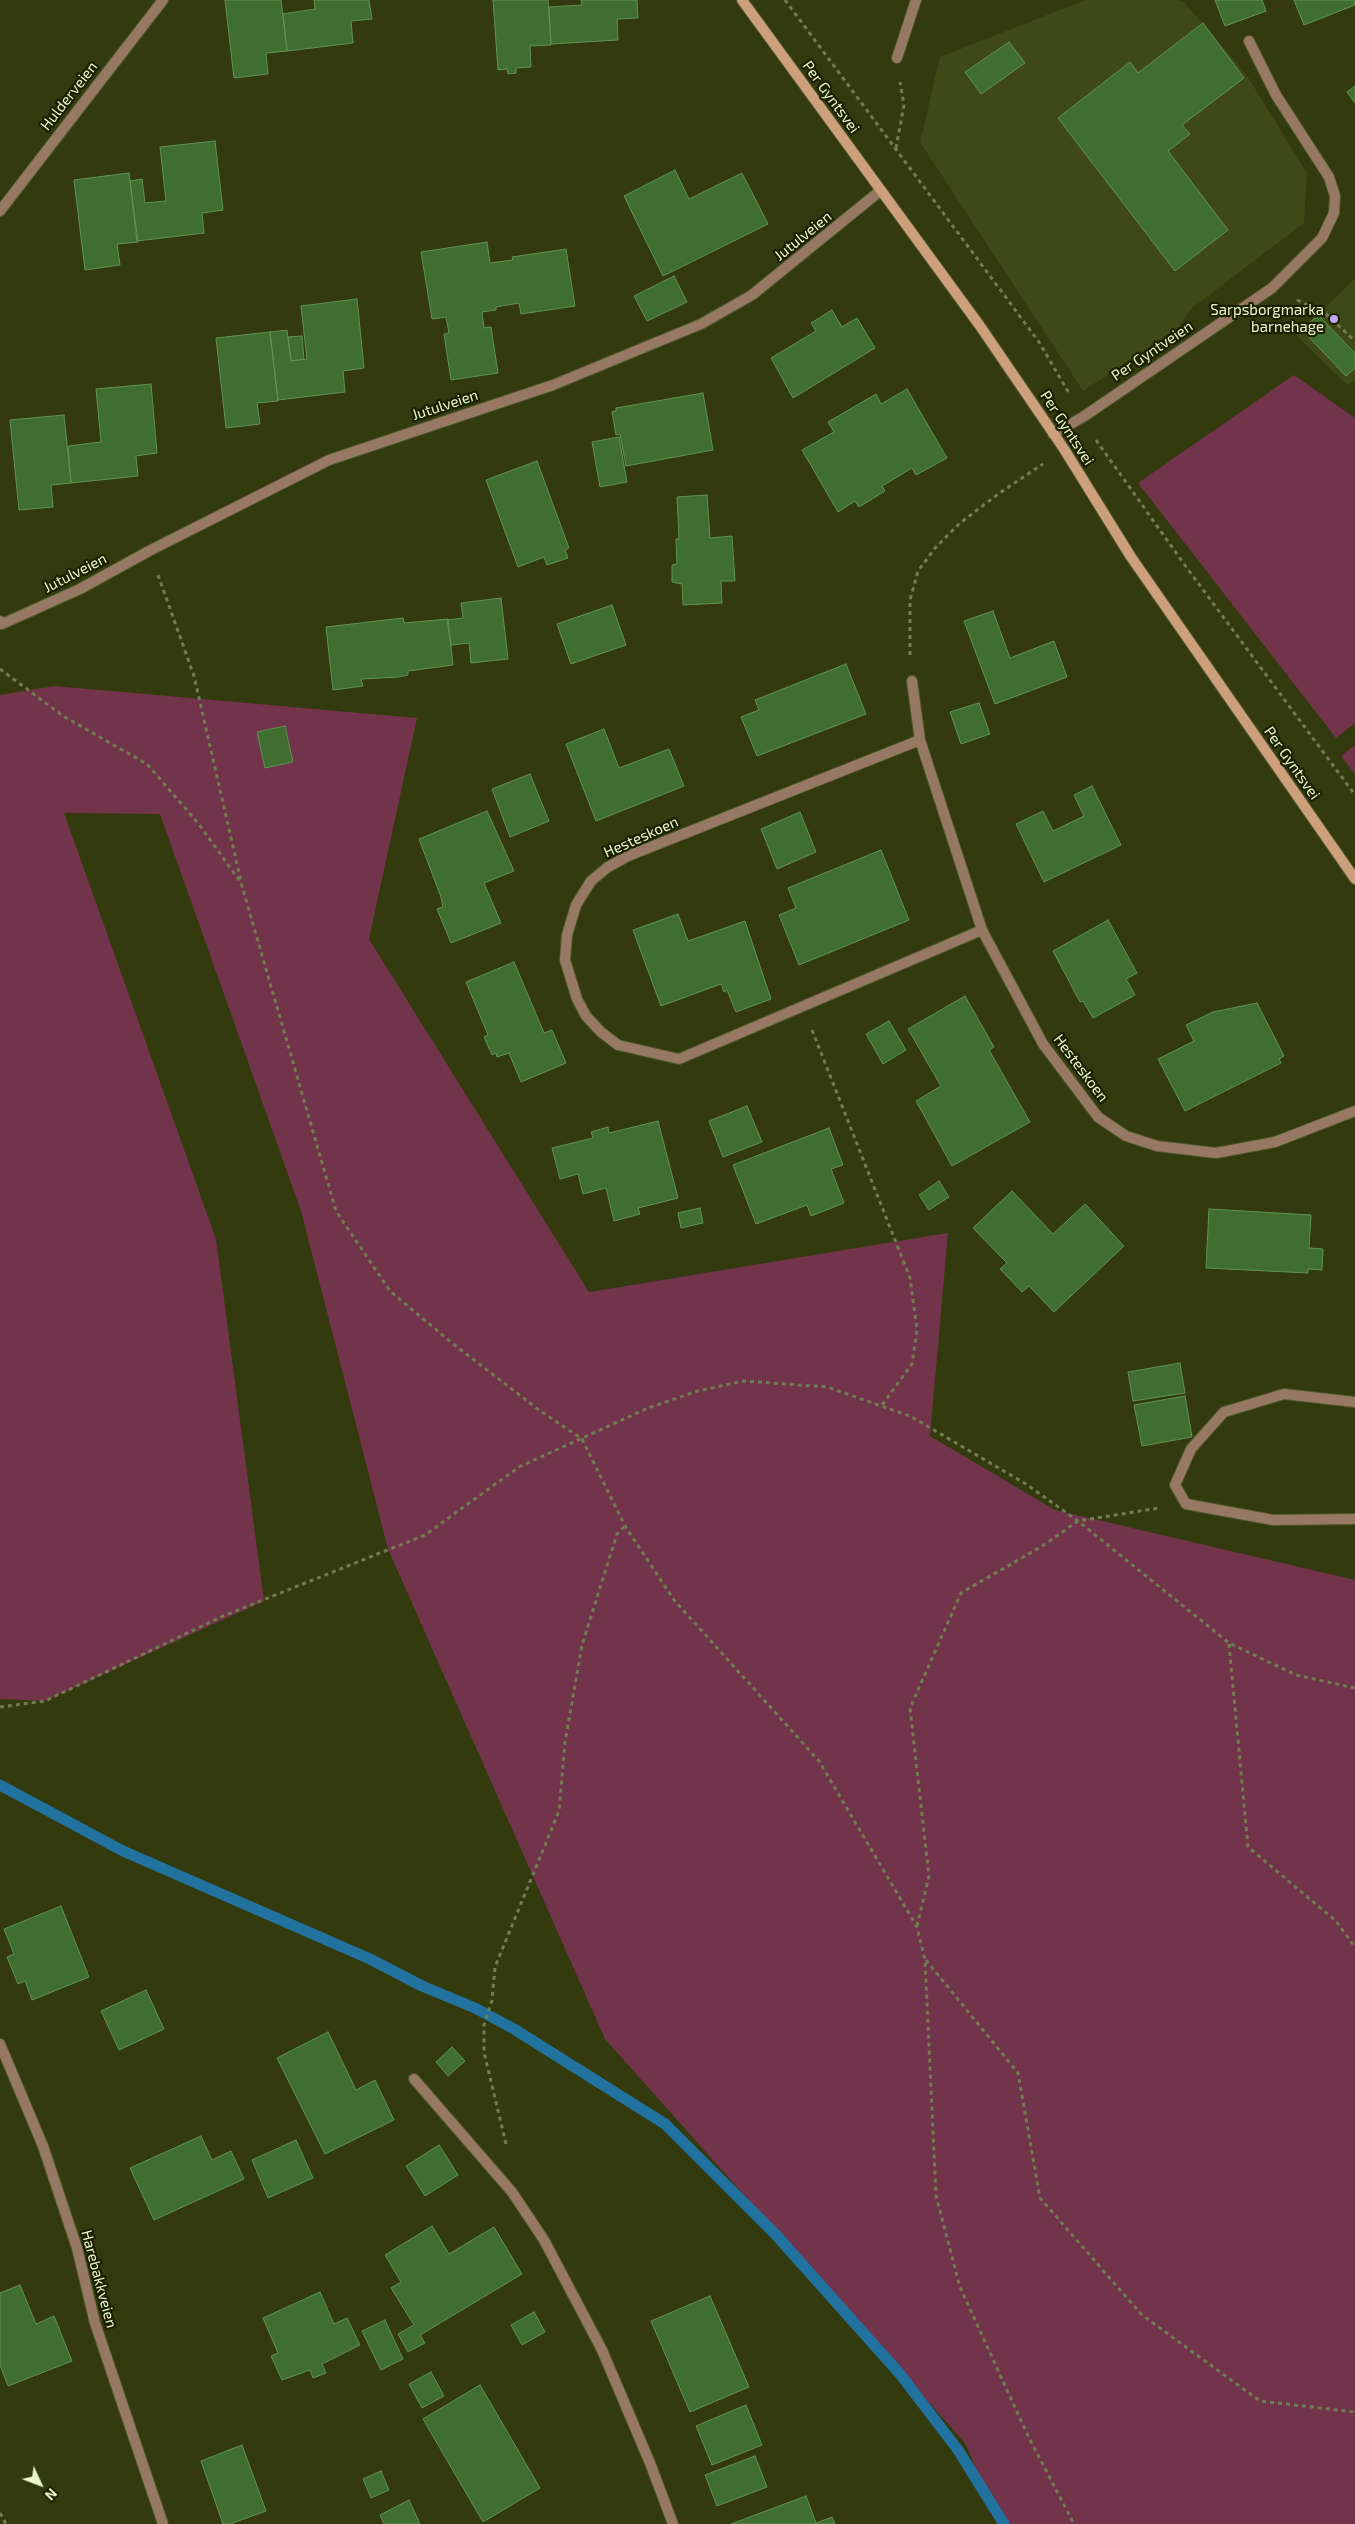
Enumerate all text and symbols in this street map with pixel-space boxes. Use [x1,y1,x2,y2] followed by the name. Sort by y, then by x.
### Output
[799,57,863,137] street label: Per Gyntsvei
[37,58,101,134] street label: Hulderveien
[771,207,835,265] street label: Jutulveien
[1210,301,1324,336] place label: Sarpsborgmarka barnehage
[1328,313,1340,325] marker: Sarpsborgmarka barnehage
[1108,317,1196,385] street label: Per Gyntveien
[410,386,480,424] street label: Jutulveien
[1036,387,1098,469] street label: Per Gyntsvei
[40,549,110,597] street label: Jutulveien
[1260,723,1324,803] street label: Per Gyntsvei
[601,813,681,861] street label: Hesteskoen
[1050,1031,1112,1105] street label: Hesteskoen
[77,2228,121,2330] street label: Harebakkveien
[15,2459,65,2509] north arrow
[42,2485,61,2504] text: N

